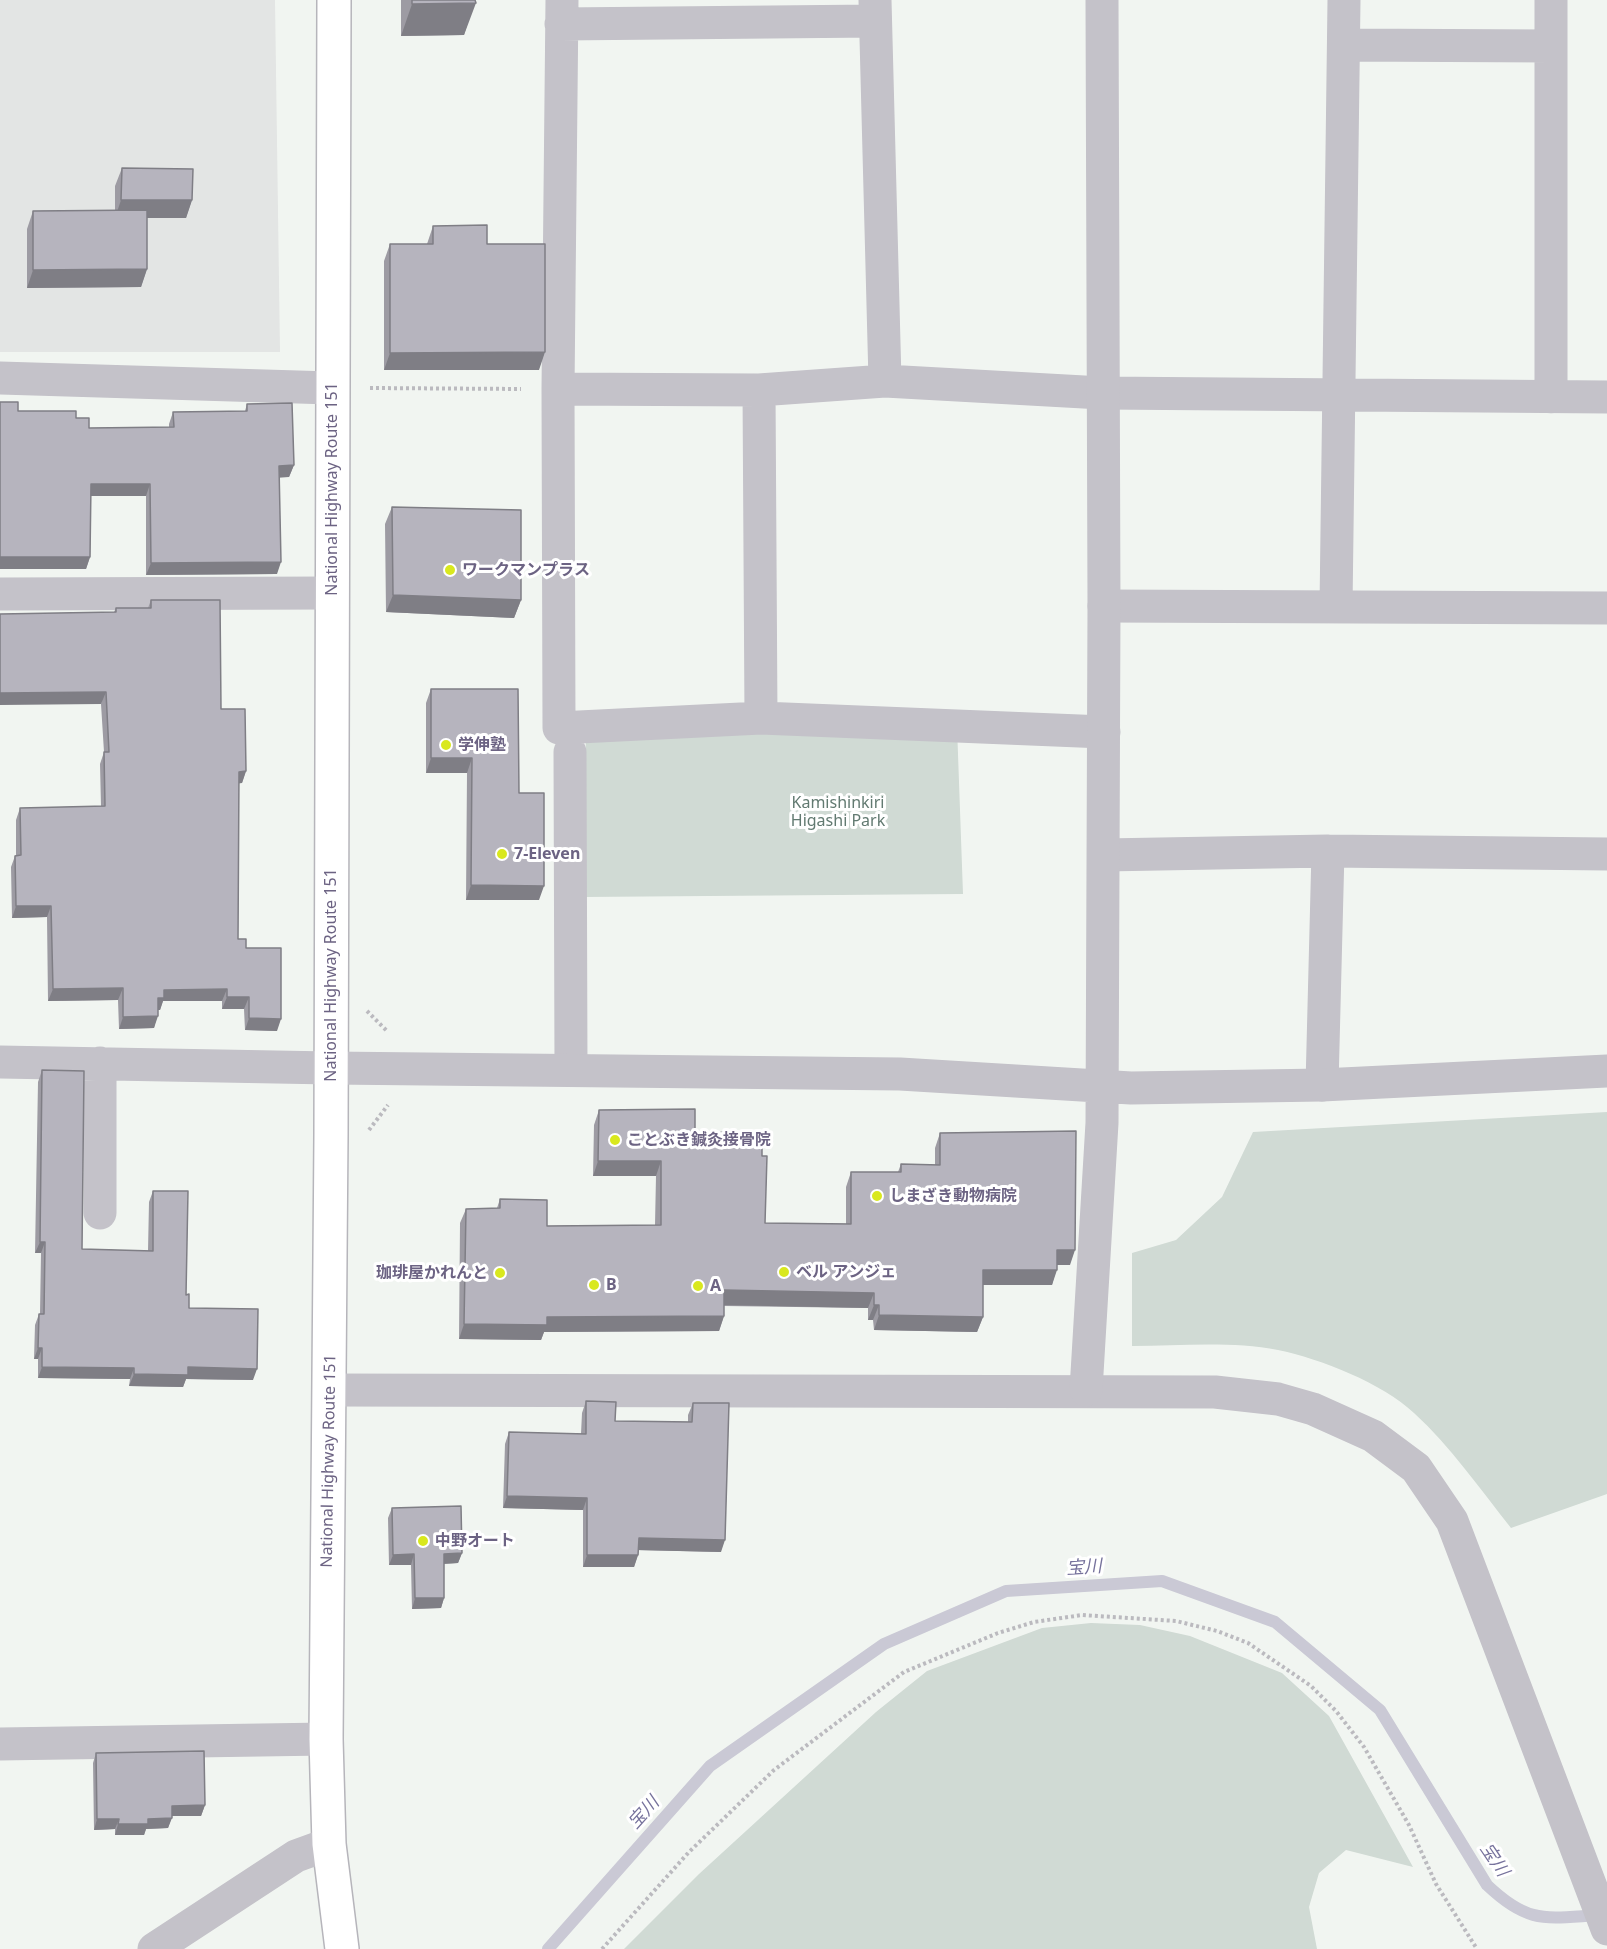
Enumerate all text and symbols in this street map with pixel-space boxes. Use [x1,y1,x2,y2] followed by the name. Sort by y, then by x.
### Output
[322,382,342,596] street label: National Highway Route 151
[462,560,590,580] place label: ワークマンプラス
[443,563,457,577] marker: ワークマンプラス
[458,735,506,755] place label: 学伸塾
[439,738,453,752] marker: 学伸塾
[791,793,885,831] park label: Kamishinkiri Higashi Park
[514,844,580,864] place label: 7-Eleven
[495,847,509,861] marker: 7-Eleven
[321,868,341,1082] street label: National Highway Route 151
[627,1130,771,1150] place label: ことぶき鍼灸接骨院
[608,1133,622,1147] marker: ことぶき鍼灸接骨院
[889,1186,1017,1206] place label: しまざき動物病院
[870,1189,884,1203] marker: しまざき動物病院
[796,1262,896,1282] place label: ベル アンジェ
[376,1263,488,1283] place label: 珈琲屋かれんと
[777,1265,791,1279] marker: ベル アンジェ
[493,1266,507,1280] marker: 珈琲屋かれんと
[606,1275,617,1295] place label: B
[710,1276,721,1296] place label: A
[587,1278,601,1292] marker: B
[691,1279,705,1293] marker: A
[318,1354,340,1568] street label: National Highway Route 151
[435,1531,515,1551] place label: 中野オート
[416,1534,430,1548] marker: 中野オート
[1065,1556,1103,1580] water label: 宝川
[624,1792,664,1834] water label: 宝川
[1475,1839,1513,1881] water label: 宝川

